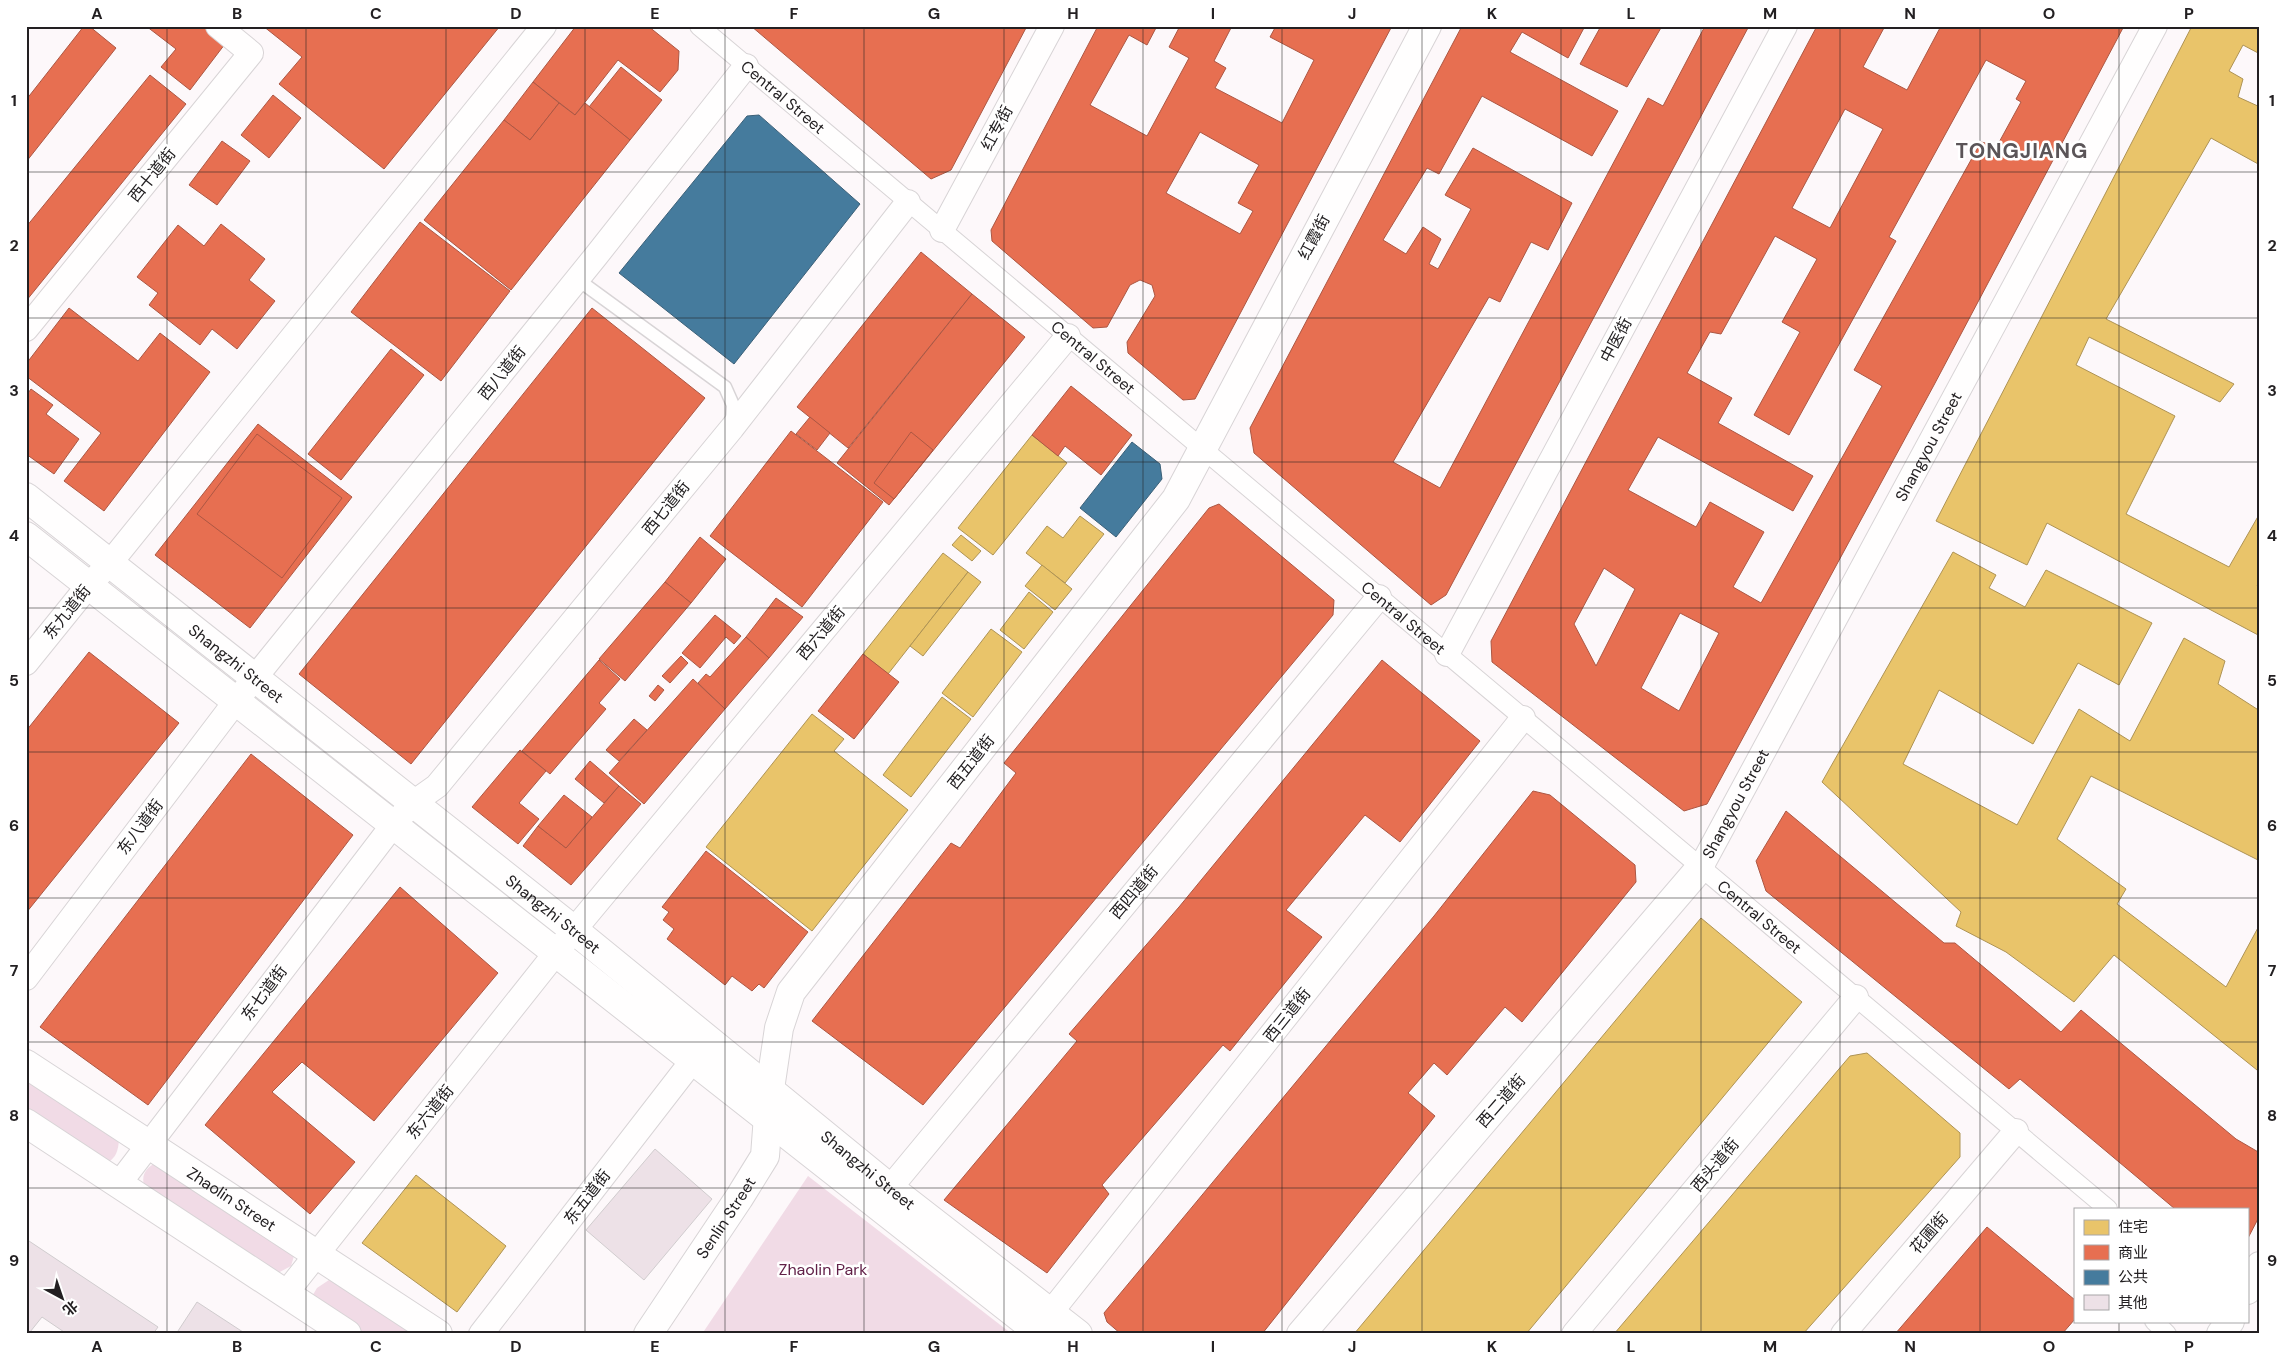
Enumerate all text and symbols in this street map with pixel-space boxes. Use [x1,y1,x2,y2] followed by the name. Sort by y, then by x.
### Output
[91,3,103,24] text: A
[232,3,242,24] text: B
[370,3,382,24] text: C
[510,3,522,24] text: D
[650,3,660,24] text: E
[790,3,799,24] text: F
[928,3,940,24] text: G
[1067,3,1079,24] text: H
[1211,3,1215,24] text: I
[1348,3,1356,24] text: J
[1487,3,1498,24] text: K
[1627,3,1636,24] text: L
[1763,3,1777,24] text: M
[1904,3,1916,24] text: N
[2043,3,2055,24] text: O
[2184,3,2194,24] text: P
[737,55,830,138] street label: Central Street
[11,90,17,111] text: 1
[2269,90,2275,111] text: 1
[976,102,1018,154] street label: 红专街
[1956,137,2088,165] district label: TONGJIANG
[124,144,180,206] street label: 西十道街
[1293,211,1335,263] street label: 红霞街
[9,235,19,256] text: 2
[2267,235,2277,256] text: 2
[1595,314,1637,366] street label: 中医街
[1047,316,1140,399] street label: Central Street
[474,342,530,404] street label: 西八道街
[9,380,19,401] text: 3
[2267,380,2277,401] text: 3
[1890,388,1966,505] street label: Shangyou Street
[638,477,694,539] street label: 西七道街
[9,525,19,546] text: 4
[2267,525,2277,546] text: 4
[1357,576,1450,659] street label: Central Street
[39,581,95,643] street label: 东九道街
[792,602,850,664] street label: 西六道街
[185,619,288,707] street label: Shangzhi Street
[9,670,19,691] text: 5
[2267,670,2277,691] text: 5
[943,730,999,794] street label: 西五道街
[1697,745,1773,862] street label: Shangyou Street
[112,795,168,859] street label: 东八道街
[9,815,19,836] text: 6
[2267,815,2277,836] text: 6
[1105,861,1163,923] street label: 西四道街
[502,870,605,958] street label: Shangzhi Street
[1713,875,1806,958] street label: Central Street
[10,960,19,981] text: 7
[2268,960,2277,981] text: 7
[236,961,292,1025] street label: 东七道街
[1259,984,1315,1046] street label: 西三道街
[1472,1070,1530,1132] street label: 西二道街
[402,1081,458,1143] street label: 东六道街
[9,1105,19,1126] text: 8
[2267,1105,2277,1126] text: 8
[817,1125,920,1214] street label: Shangzhi Street
[1686,1134,1744,1196] street label: 西头道街
[183,1162,280,1236] street label: Zhaolin Street
[559,1165,615,1229] street label: 东五道街
[691,1173,760,1262] street label: Senlin Street
[1905,1208,1953,1258] street label: 花圃街
[2074,1208,2248,1322] legend
[2118,1217,2148,1237] text: 住宅
[2118,1243,2148,1263] text: 商业
[9,1250,19,1271] text: 9
[2267,1250,2277,1271] text: 9
[779,1259,867,1280] park label: Zhaolin Park
[2118,1267,2148,1287] text: 公共
[38,1272,88,1322] north arrow
[2118,1293,2148,1313] text: 其他
[59,1297,82,1319] text: 北
[91,1336,103,1357] text: A
[232,1336,242,1357] text: B
[370,1336,382,1357] text: C
[510,1336,522,1357] text: D
[650,1336,660,1357] text: E
[790,1336,799,1357] text: F
[928,1336,940,1357] text: G
[1067,1336,1079,1357] text: H
[1211,1336,1215,1357] text: I
[1348,1336,1356,1357] text: J
[1487,1336,1498,1357] text: K
[1627,1336,1636,1357] text: L
[1763,1336,1777,1357] text: M
[1904,1336,1916,1357] text: N
[2043,1336,2055,1357] text: O
[2184,1336,2194,1357] text: P

